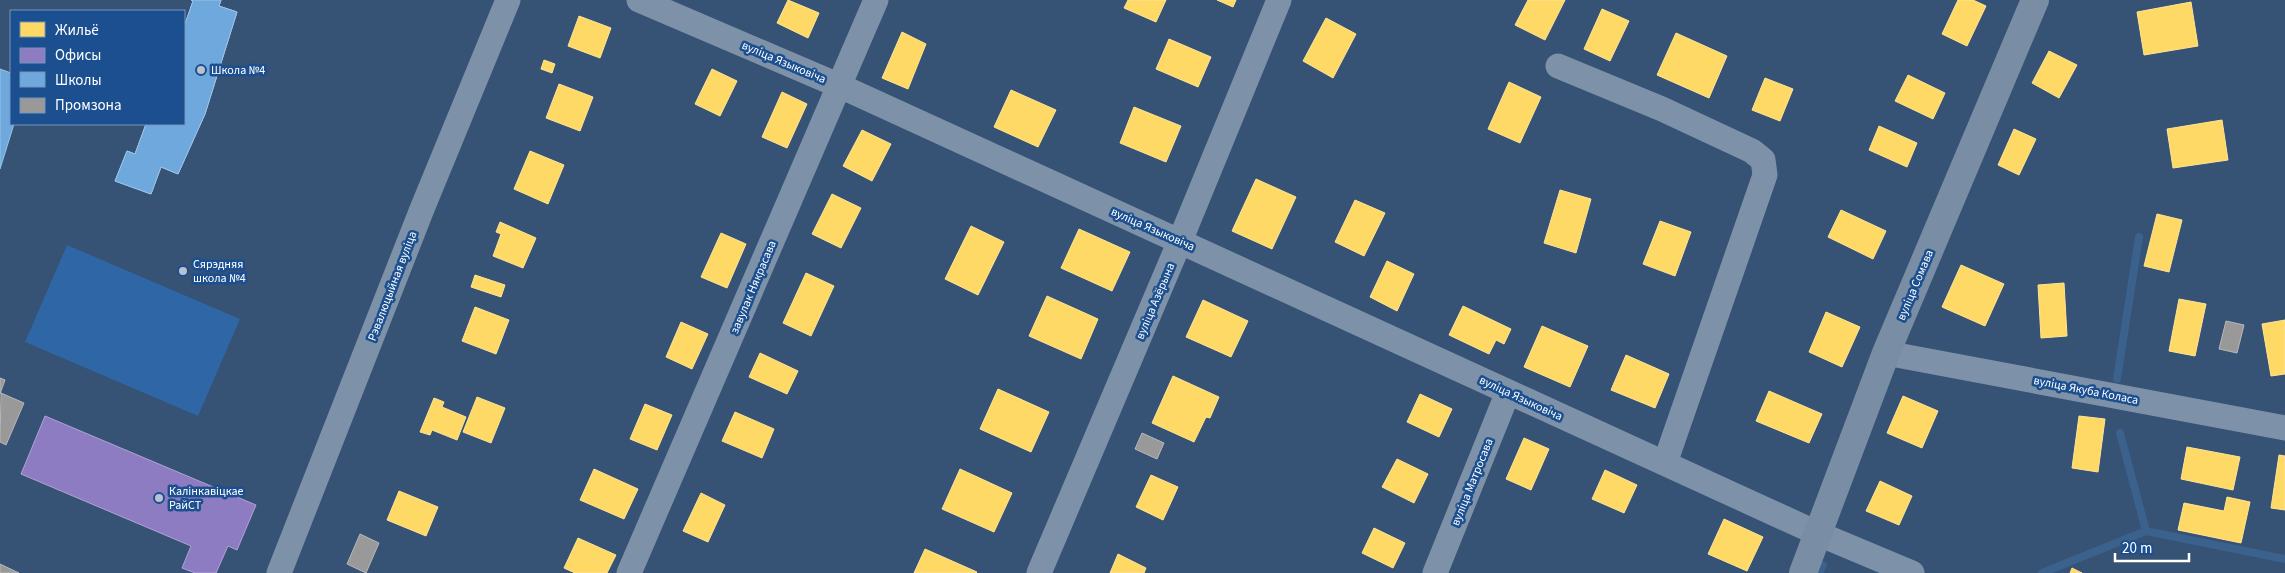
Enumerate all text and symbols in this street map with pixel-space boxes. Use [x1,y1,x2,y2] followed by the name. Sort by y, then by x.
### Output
[10,10,185,125] legend
[55,20,99,41] text: Жильё
[739,37,829,88] street label: вуліца Языковіча
[55,45,101,66] text: Офисы
[211,62,265,79] place label: Школа №4
[195,64,207,76] marker: Школа №4
[55,70,102,91] text: Школы
[55,95,122,116] text: Промзона
[1108,203,1197,256] street label: вуліца Языковіча
[364,229,421,343] street label: Рэвалюцыйная вуліца
[726,238,781,336] street label: завулак Някрасава
[1893,247,1938,323] street label: вуліца Сомава
[193,256,246,287] place label: Сярэдняя школа №4
[1132,260,1179,342] street label: вуліца Азёрына
[177,265,189,277] marker: Сярэдняя школа №4
[1476,372,1565,425] street label: вуліца Языковіча
[2032,372,2140,409] street label: вуліца Якуба Коласа
[1447,436,1498,528] street label: вуліца Матросава
[169,483,244,514] place label: Калінкавіцкае РайСТ
[153,492,165,504] marker: Калінкавіцкае РайСТ
[2115,530,2189,562] scale bar
[2122,538,2152,559] text: 20 m

